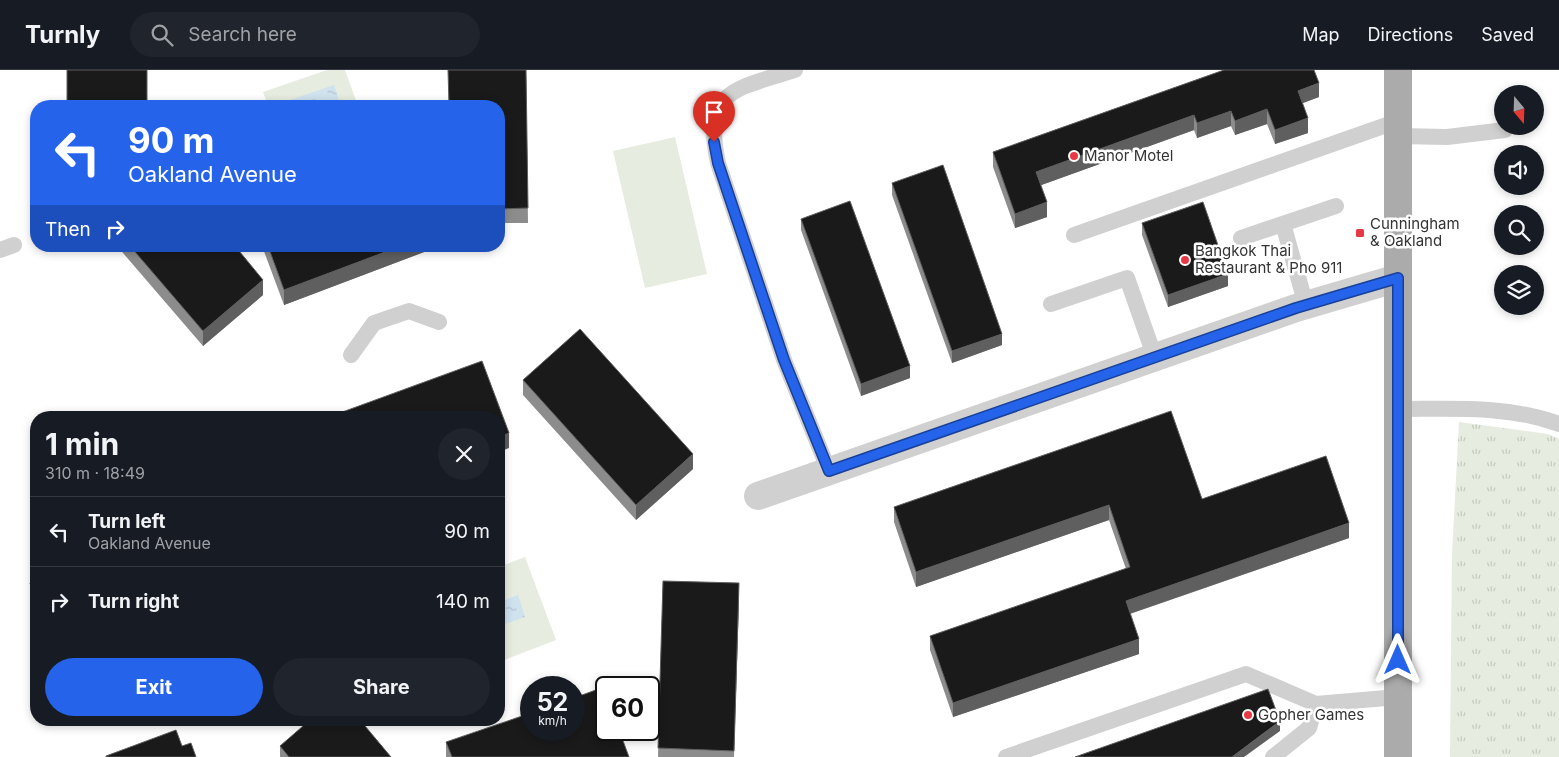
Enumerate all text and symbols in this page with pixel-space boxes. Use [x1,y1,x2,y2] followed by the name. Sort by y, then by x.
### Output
[130,12,480,57] search box
[25,20,100,49] text: Turnly
[148,21,176,49] icon: search
[188,23,297,46] text: Search here
[1302,24,1340,45] text: Map
[1368,24,1453,45] text: Directions
[1481,24,1534,45] text: Saved
[1494,85,1544,135] north arrow
[1494,85,1544,315] map controls
[693,91,735,142] pin
[700,98,728,126] icon: arrive
[128,119,215,161] text: 90 m
[45,120,110,185] icon: left
[1494,145,1544,195] button: sound
[1084,146,1173,165] place label: Manor Motel
[1068,150,1080,162] marker: Manor Motel
[128,161,297,187] text: Oakland Avenue
[1494,205,1544,255] button: search
[1370,214,1460,250] place label: Cunningham & Oakland
[101,215,129,243] icon: right
[45,218,91,241] text: Then
[1354,227,1366,239] marker: Cunningham & Oakland
[1195,241,1342,277] place label: Bangkok Thai Restaurant & Pho 911
[1179,254,1191,266] marker: Bangkok Thai Restaurant & Pho 911
[1494,265,1544,315] button: layers
[45,426,119,462] text: 1 min
[438,428,490,480] button: close
[45,463,145,483] text: 310 m · 18:49
[88,510,166,533] text: Turn left
[45,518,73,546] icon: left
[444,520,490,543] text: 90 m
[88,533,211,553] text: Oakland Avenue
[45,588,73,616] icon: right
[88,590,179,613] text: Turn right
[436,590,490,613] text: 140 m
[1371,633,1423,685] position arrow
[45,658,263,716] button: Exit
[273,658,490,716] button: Share
[595,676,660,741] speed limit sign: 60
[537,687,568,717] text: 52
[1258,705,1364,724] place label: Gopher Games
[1242,709,1254,721] marker: Gopher Games
[538,713,567,728] text: km/h

